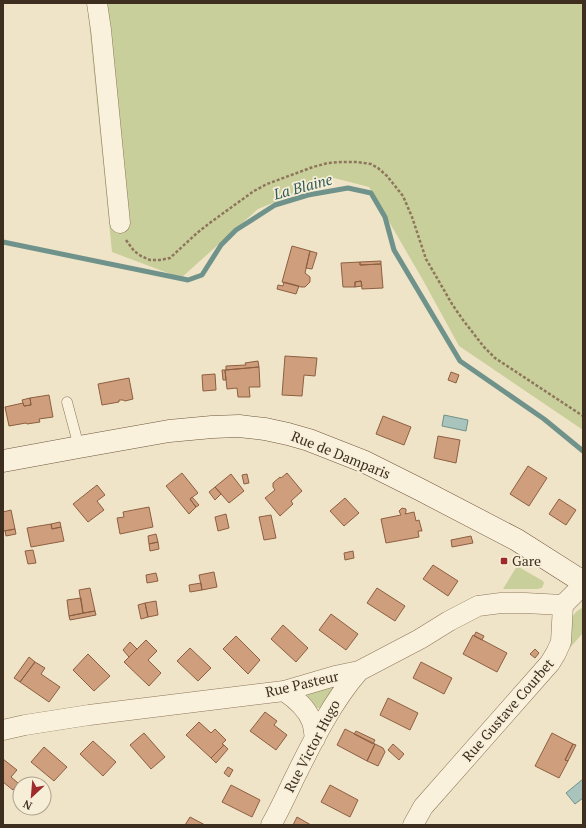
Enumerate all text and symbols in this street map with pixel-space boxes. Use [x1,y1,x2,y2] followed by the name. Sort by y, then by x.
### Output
[270,169,335,204] water label: La Blaine
[289,426,394,483] street label: Rue de Damparis
[512,551,541,570] place label: Gare
[499,556,509,566] marker: Gare
[458,654,558,765] street label: Rue Gustave Courbet
[263,666,341,701] street label: Rue Pasteur
[279,696,344,795] street label: Rue Victor Hugo
[12,776,52,816] north arrow
[20,797,34,813] text: N

